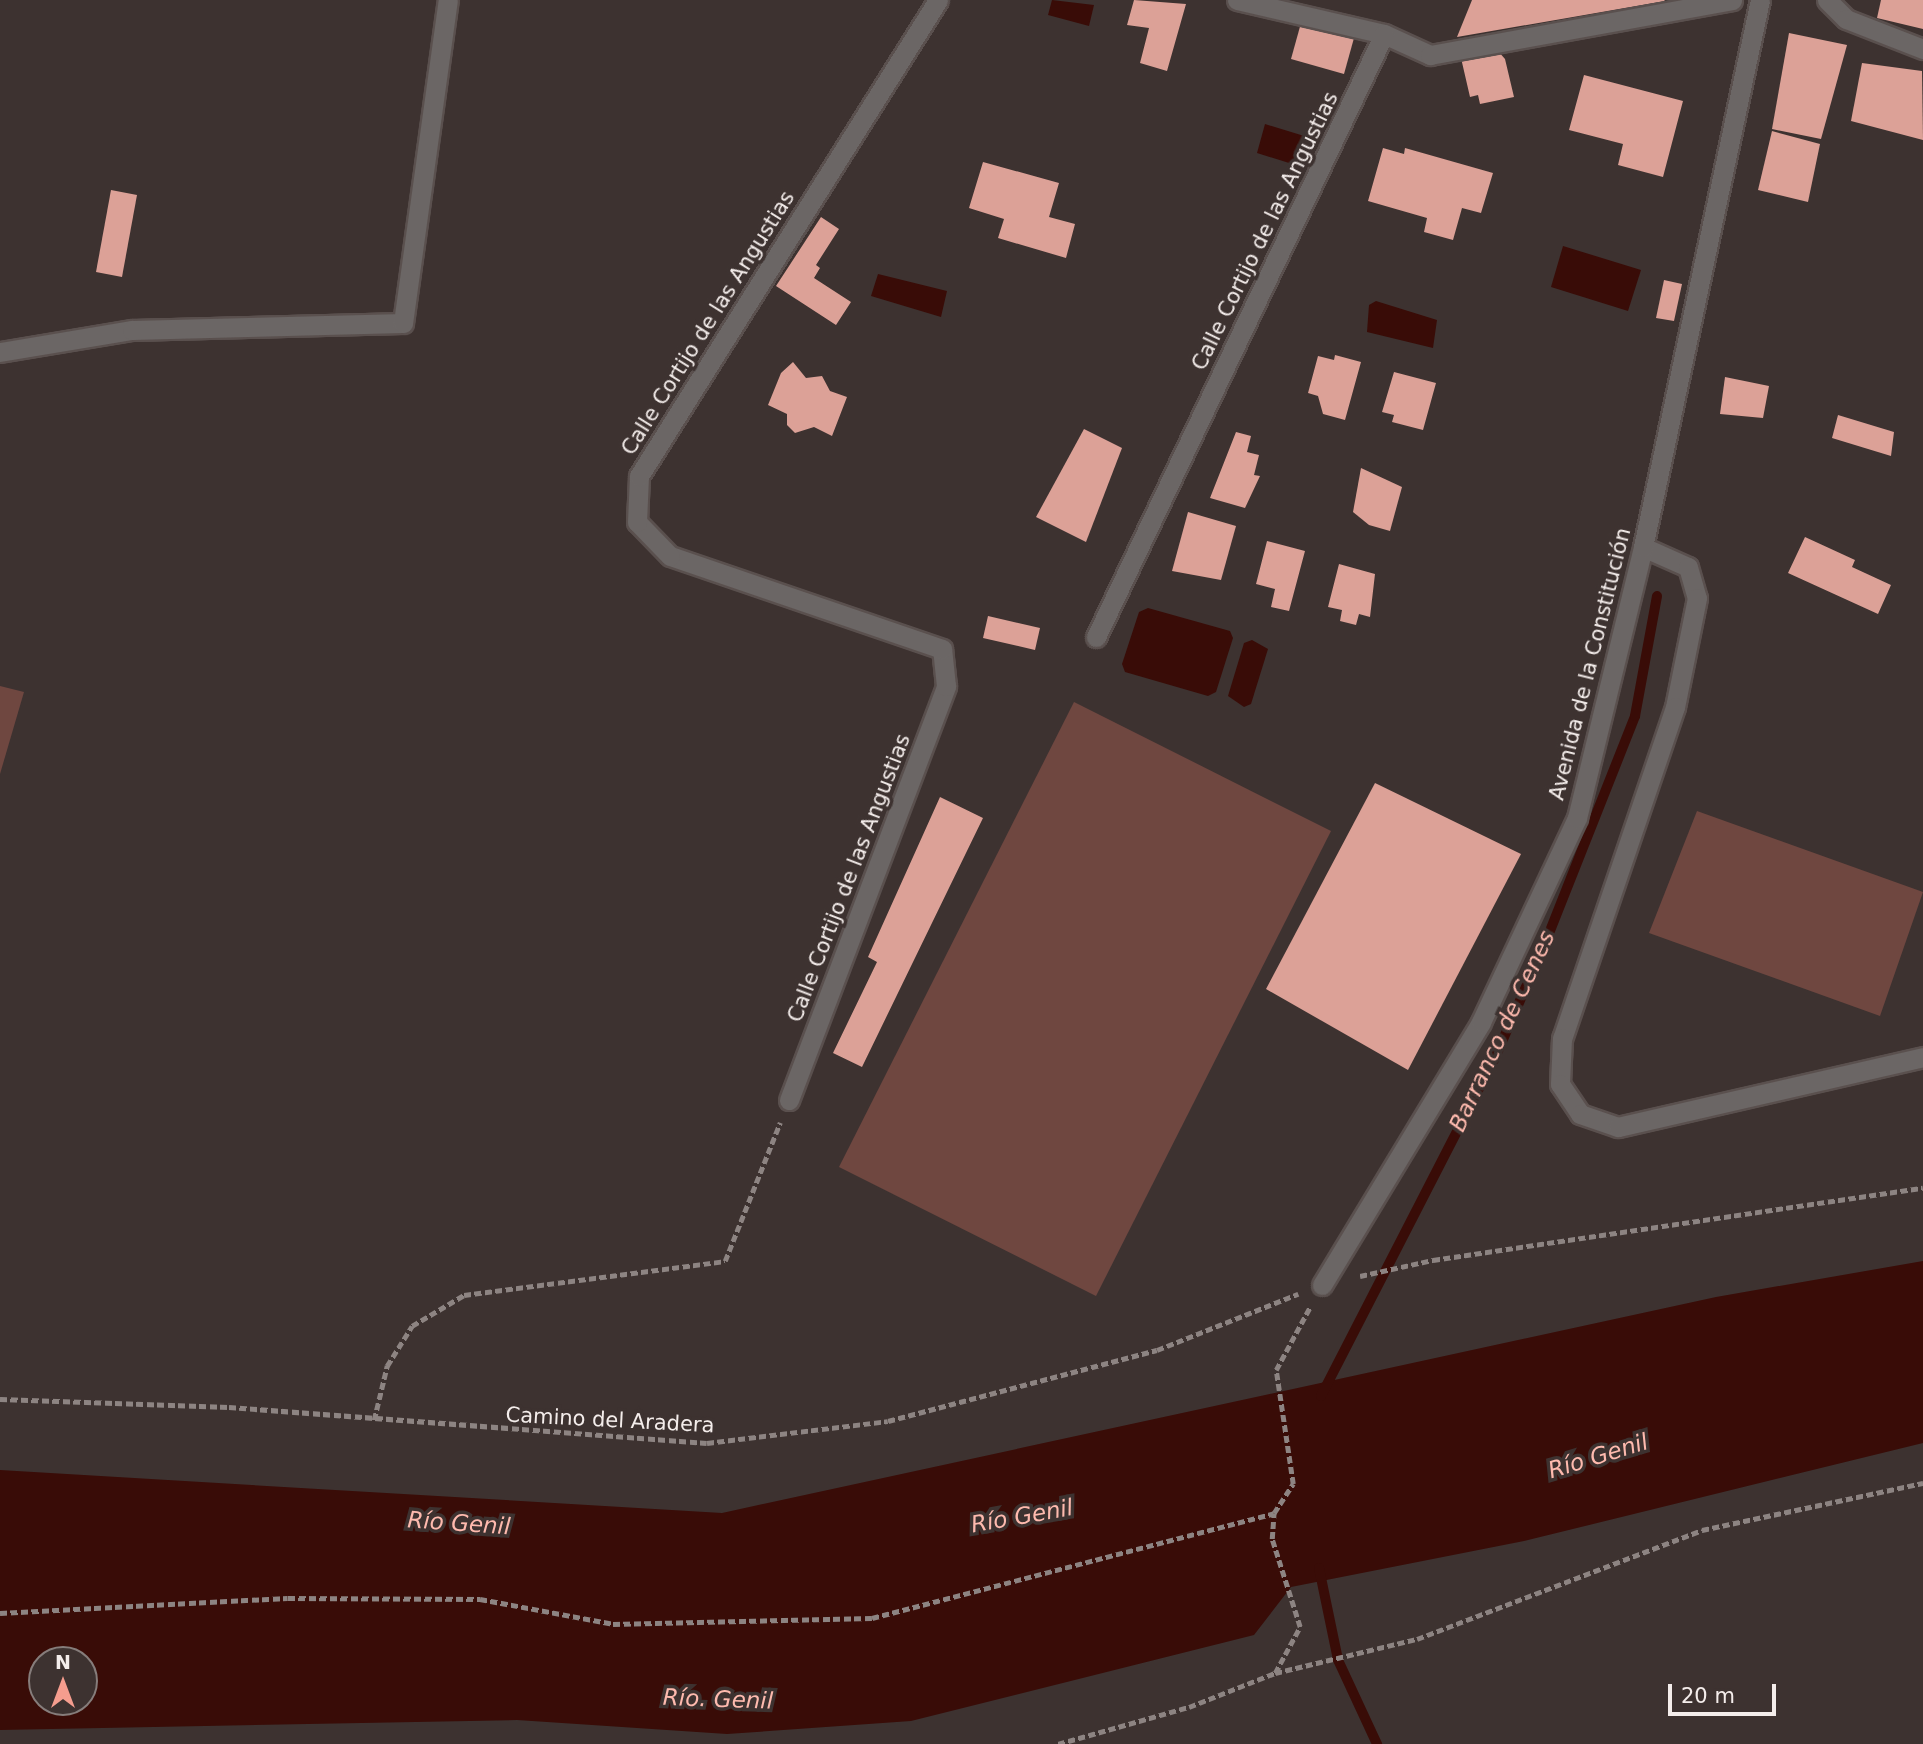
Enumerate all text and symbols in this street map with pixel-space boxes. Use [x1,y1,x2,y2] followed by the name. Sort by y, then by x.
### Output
[1186,88,1344,374] street label: Calle Cortijo de las Angustias
[616,186,800,460] street label: Calle Cortijo de las Angustias
[1544,525,1636,803] street label: Avenida de la Constitución
[782,730,916,1026] street label: Calle Cortijo de las Angustias
[1443,926,1561,1136] water label: Barranco de Cenes
[505,1402,715,1438] street label: Camino del Aradera
[1545,1428,1651,1484] water label: Río Genil
[969,1493,1075,1539] water label: Río Genil
[407,1506,511,1540] water label: Río Genil
[28,1646,98,1716] north arrow
[55,1651,71,1673] text: N
[1671,1670,1780,1714] scale bar
[662,1683,774,1715] water label: Río. Genil
[1681,1684,1735,1708] text: 20 m

